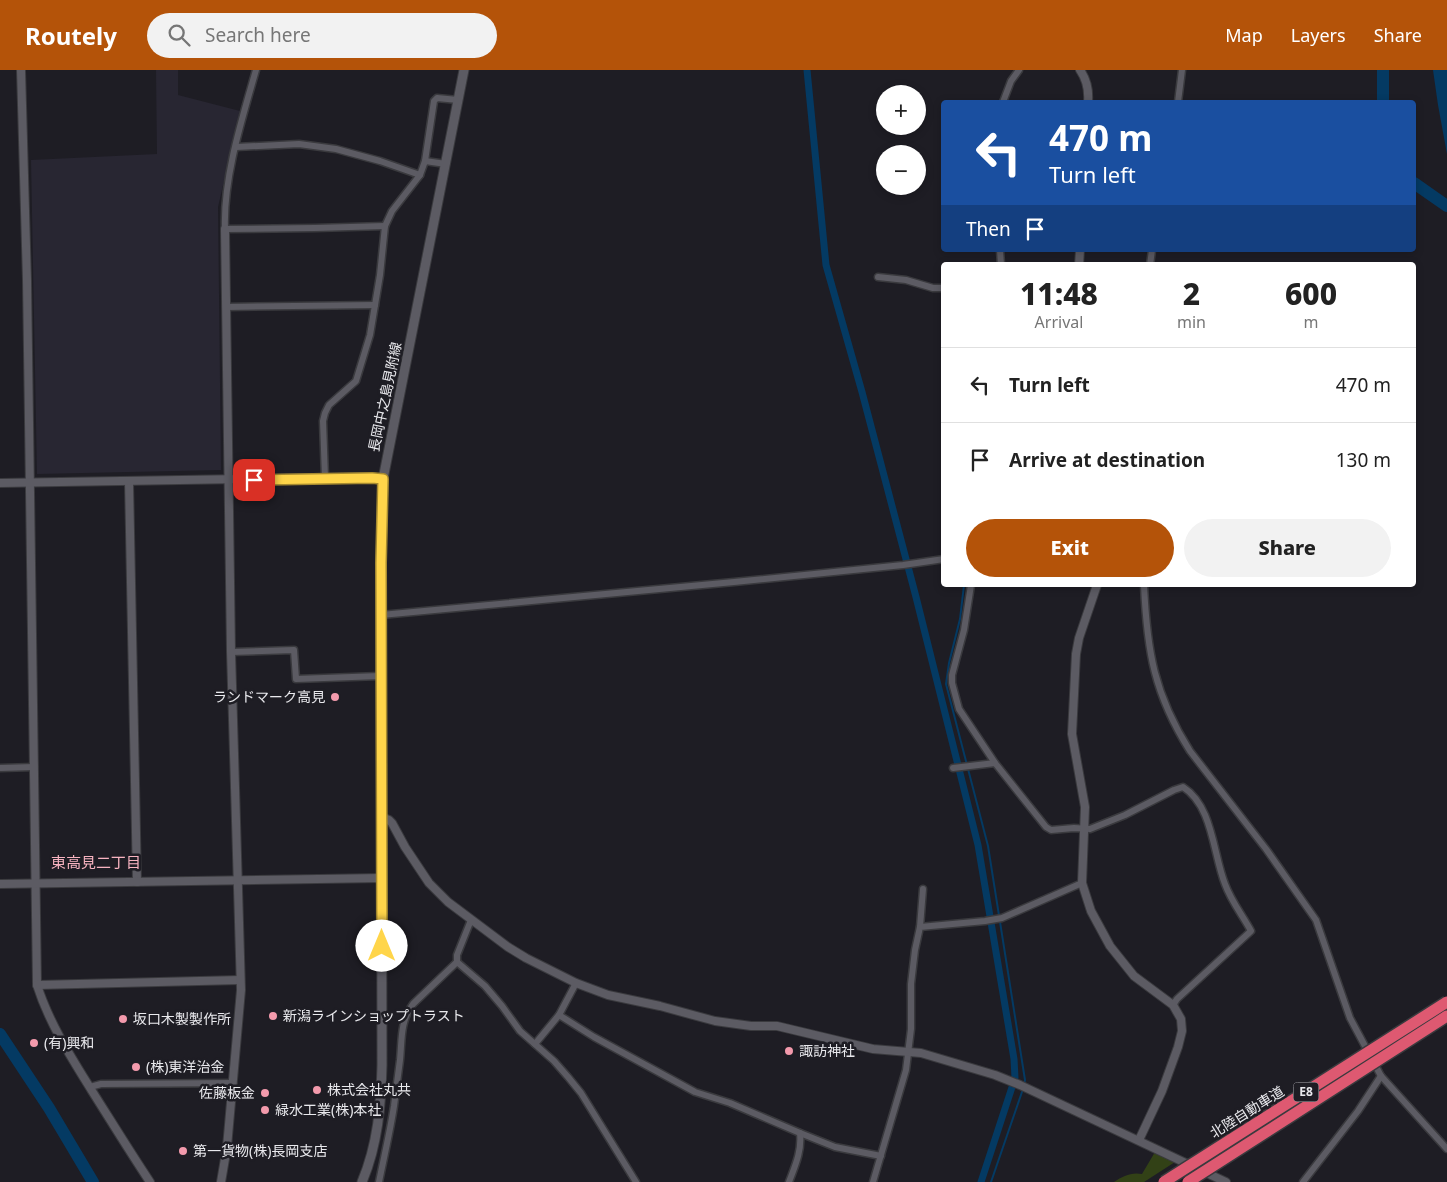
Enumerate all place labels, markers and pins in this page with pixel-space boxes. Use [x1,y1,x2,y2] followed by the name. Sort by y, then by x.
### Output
[233,459,275,501] pin
[213,687,325,706] place label: ランドマーク高見
[329,691,341,703] marker: ランドマーク高見
[283,1006,465,1025] place label: 新潟ラインショップトラスト
[133,1009,231,1028] place label: 坂口木製製作所
[267,1010,279,1022] marker: 新潟ラインショップトラスト
[117,1013,129,1025] marker: 坂口木製製作所
[44,1033,94,1052] place label: (有)興和
[28,1037,40,1049] marker: (有)興和
[799,1041,855,1060] place label: 諏訪神社
[783,1045,795,1057] marker: 諏訪神社
[146,1057,224,1076] place label: (株)東洋治金
[130,1061,142,1073] marker: (株)東洋治金
[327,1080,411,1099] place label: 株式会社丸共
[199,1083,255,1102] place label: 佐藤板金
[311,1084,323,1096] marker: 株式会社丸共
[259,1087,271,1099] marker: 佐藤板金
[275,1100,381,1119] place label: 緑水工業(株)本社
[259,1104,271,1116] marker: 緑水工業(株)本社
[193,1141,327,1160] place label: 第一貨物(株)長岡支店
[177,1145,189,1157] marker: 第一貨物(株)長岡支店

